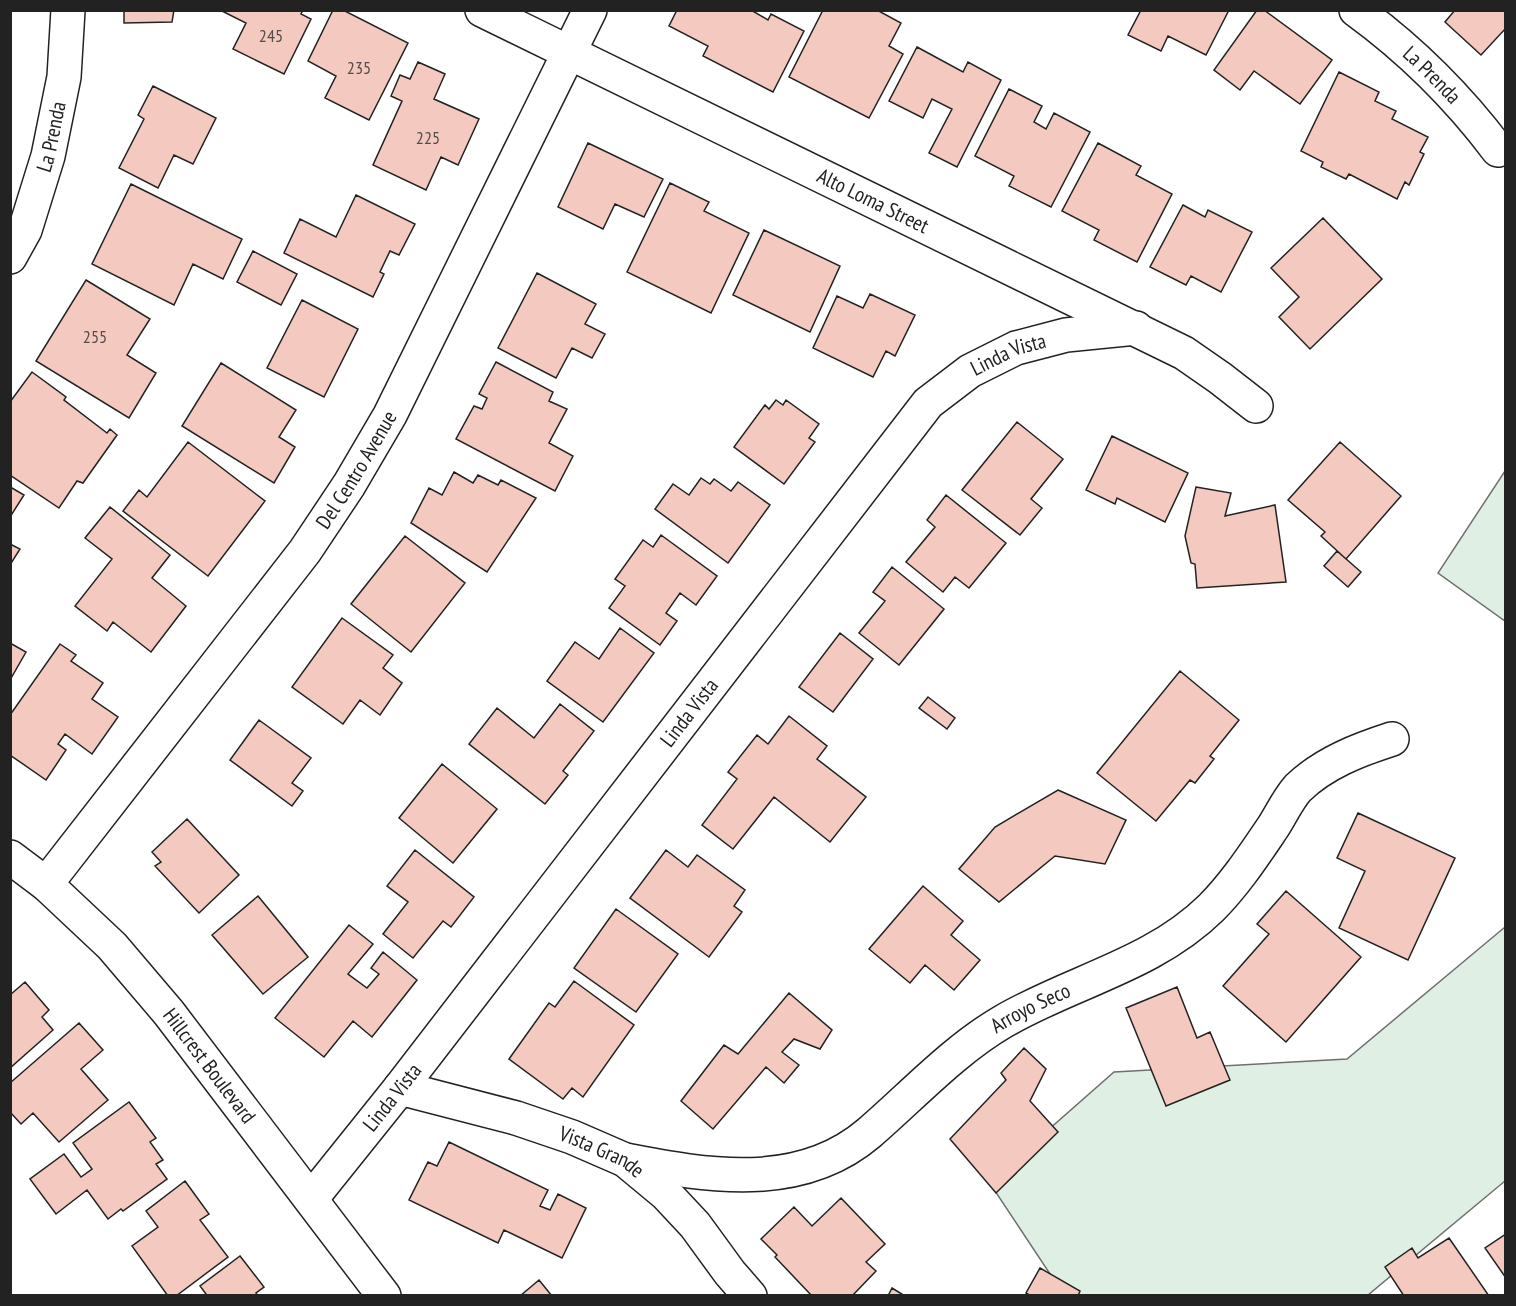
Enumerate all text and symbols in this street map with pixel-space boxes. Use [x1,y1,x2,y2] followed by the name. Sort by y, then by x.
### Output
[259,24,283,47] house number: 245
[1397,40,1467,109] street label: La Prenda
[347,56,371,79] house number: 235
[30,99,72,175] street label: La Prenda
[416,126,440,149] house number: 225
[813,162,934,239] street label: Alto Loma Street
[83,325,107,348] house number: 255
[966,327,1049,382] street label: Linda Vista
[310,406,403,534] street label: Del Centro Avenue
[654,673,724,752] street label: Linda Vista
[985,977,1074,1039] street label: Arroyo Seco
[157,1003,262,1129] street label: Hillcrest Boulevard
[357,1058,427,1137] street label: Linda Vista
[555,1119,650,1183] street label: Vista Grande

